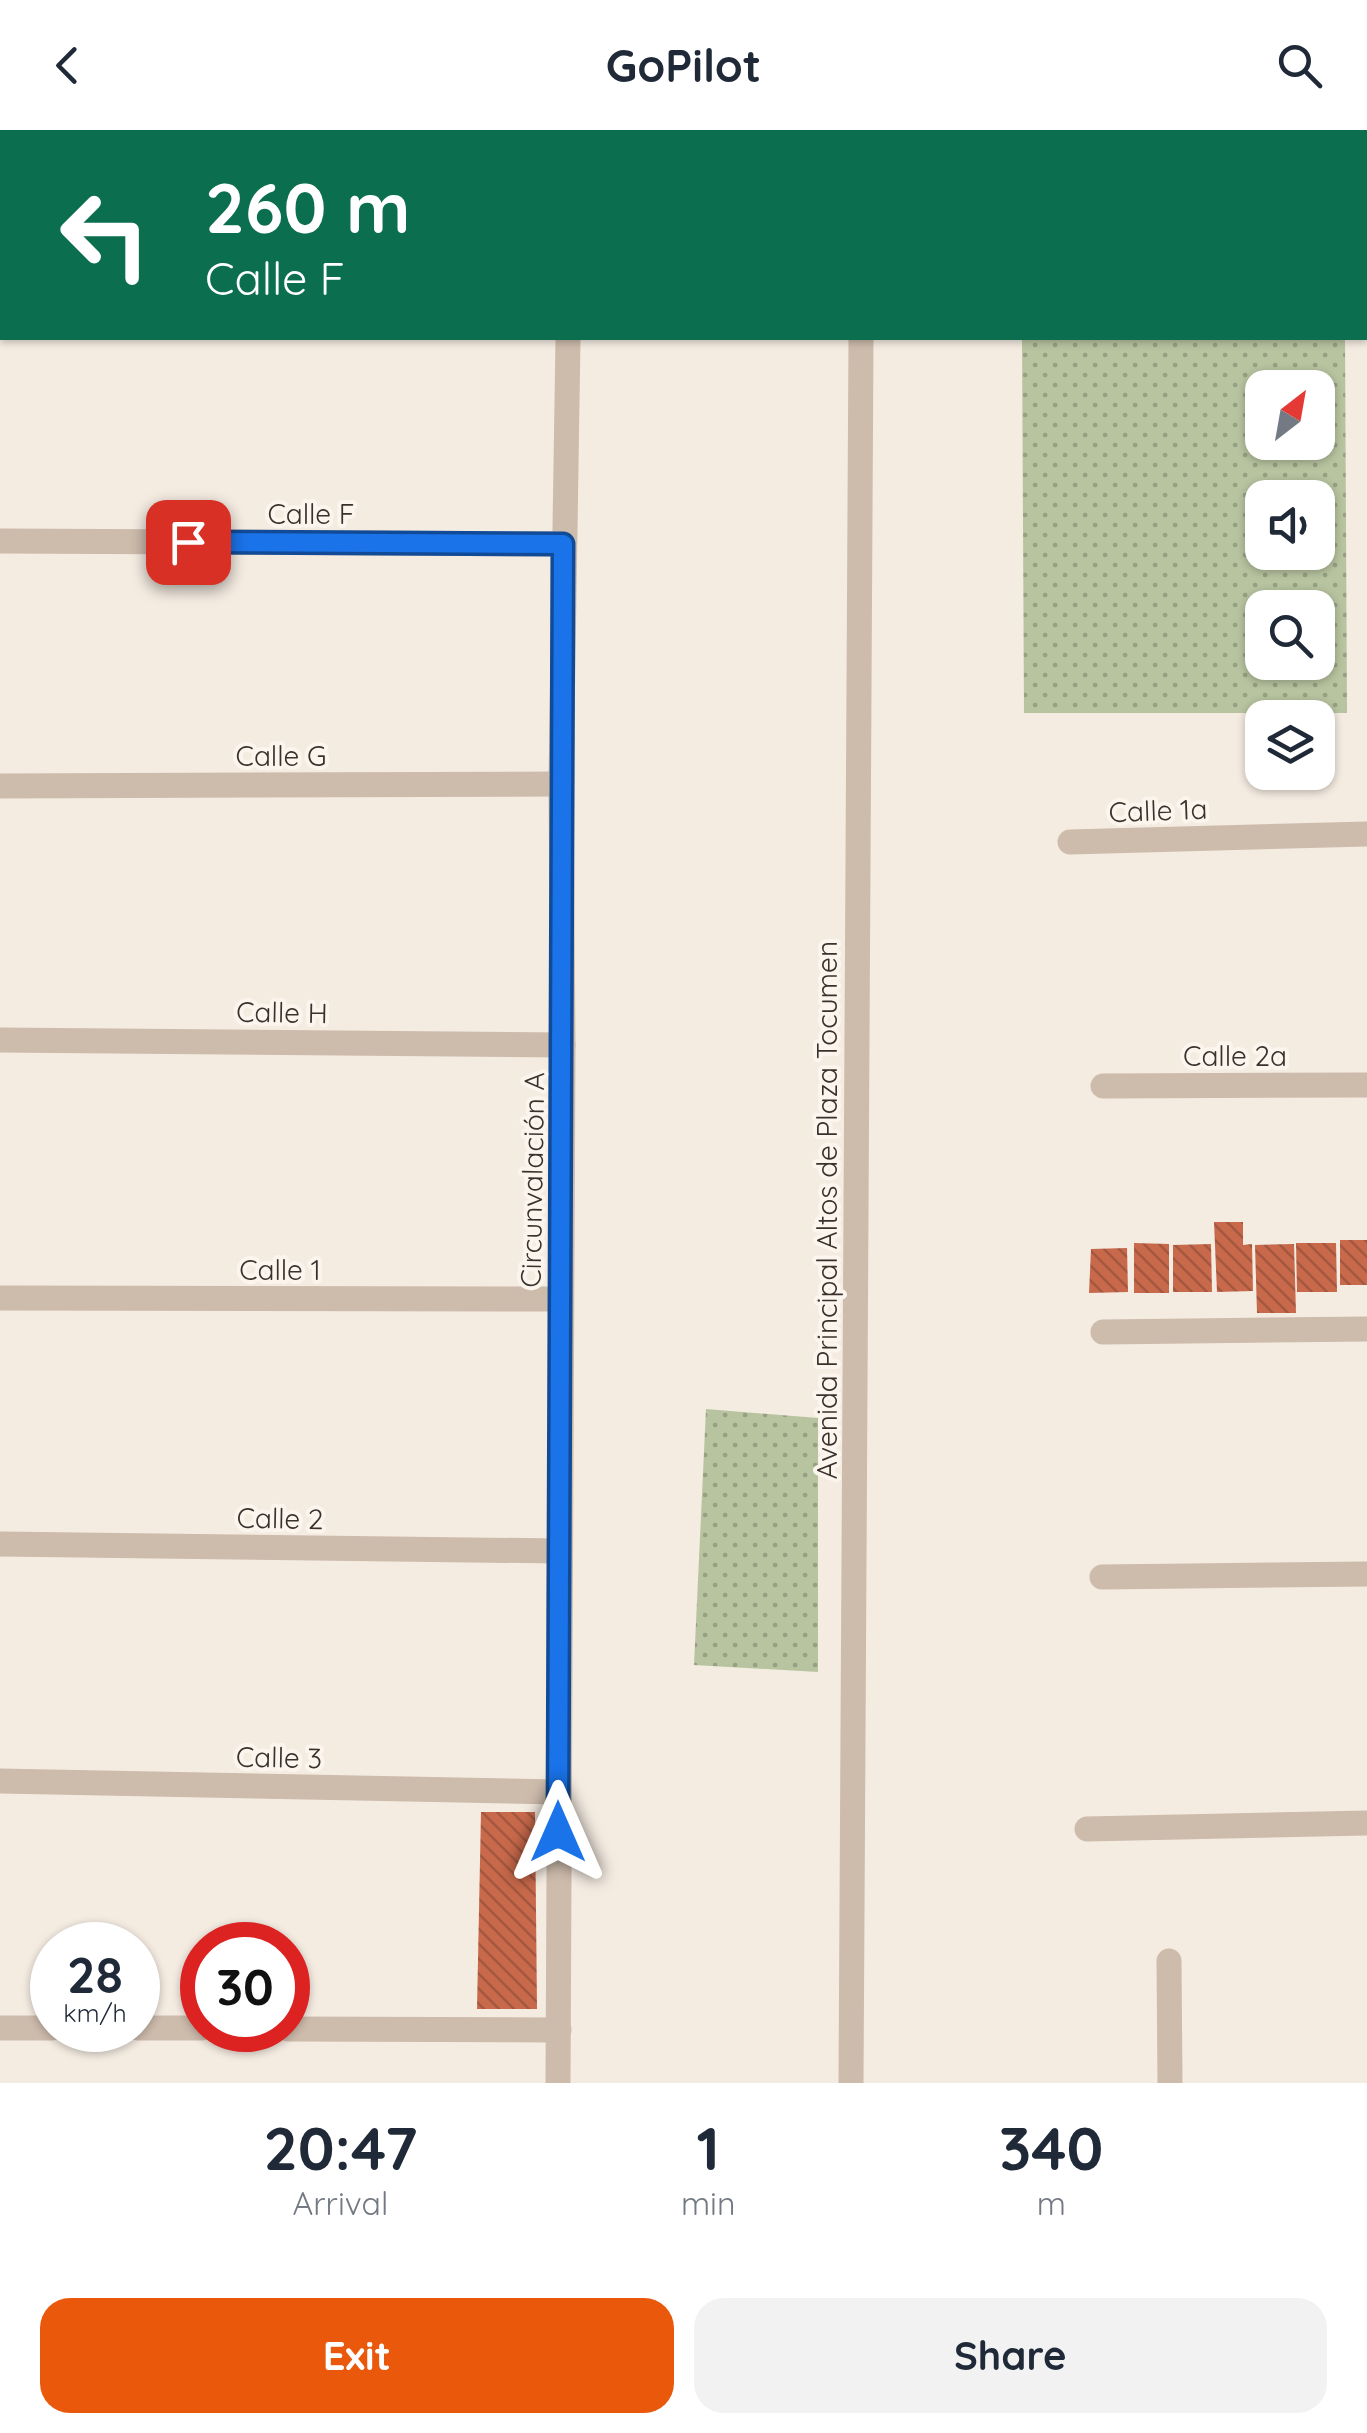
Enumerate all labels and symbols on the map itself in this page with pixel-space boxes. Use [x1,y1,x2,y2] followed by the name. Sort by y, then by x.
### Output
[1245,370,1335,460] north arrow
[267,496,355,531] street label: Calle F
[146,500,231,585] pin
[236,738,326,773] street label: Calle G
[1108,791,1208,829] street label: Calle 1a
[809,941,844,1479] street label: Avenida Principal Altos de Plaza Tocumen
[236,994,328,1030] street label: Calle H
[1183,1038,1287,1073] street label: Calle 2a
[513,1072,551,1288] street label: Circunvalación A
[239,1252,321,1287] street label: Calle 1
[236,1500,324,1536] street label: Calle 2
[236,1739,322,1775] street label: Calle 3
[506,1780,610,1884] position arrow
[180,1922,310,2052] speed limit sign: 30

